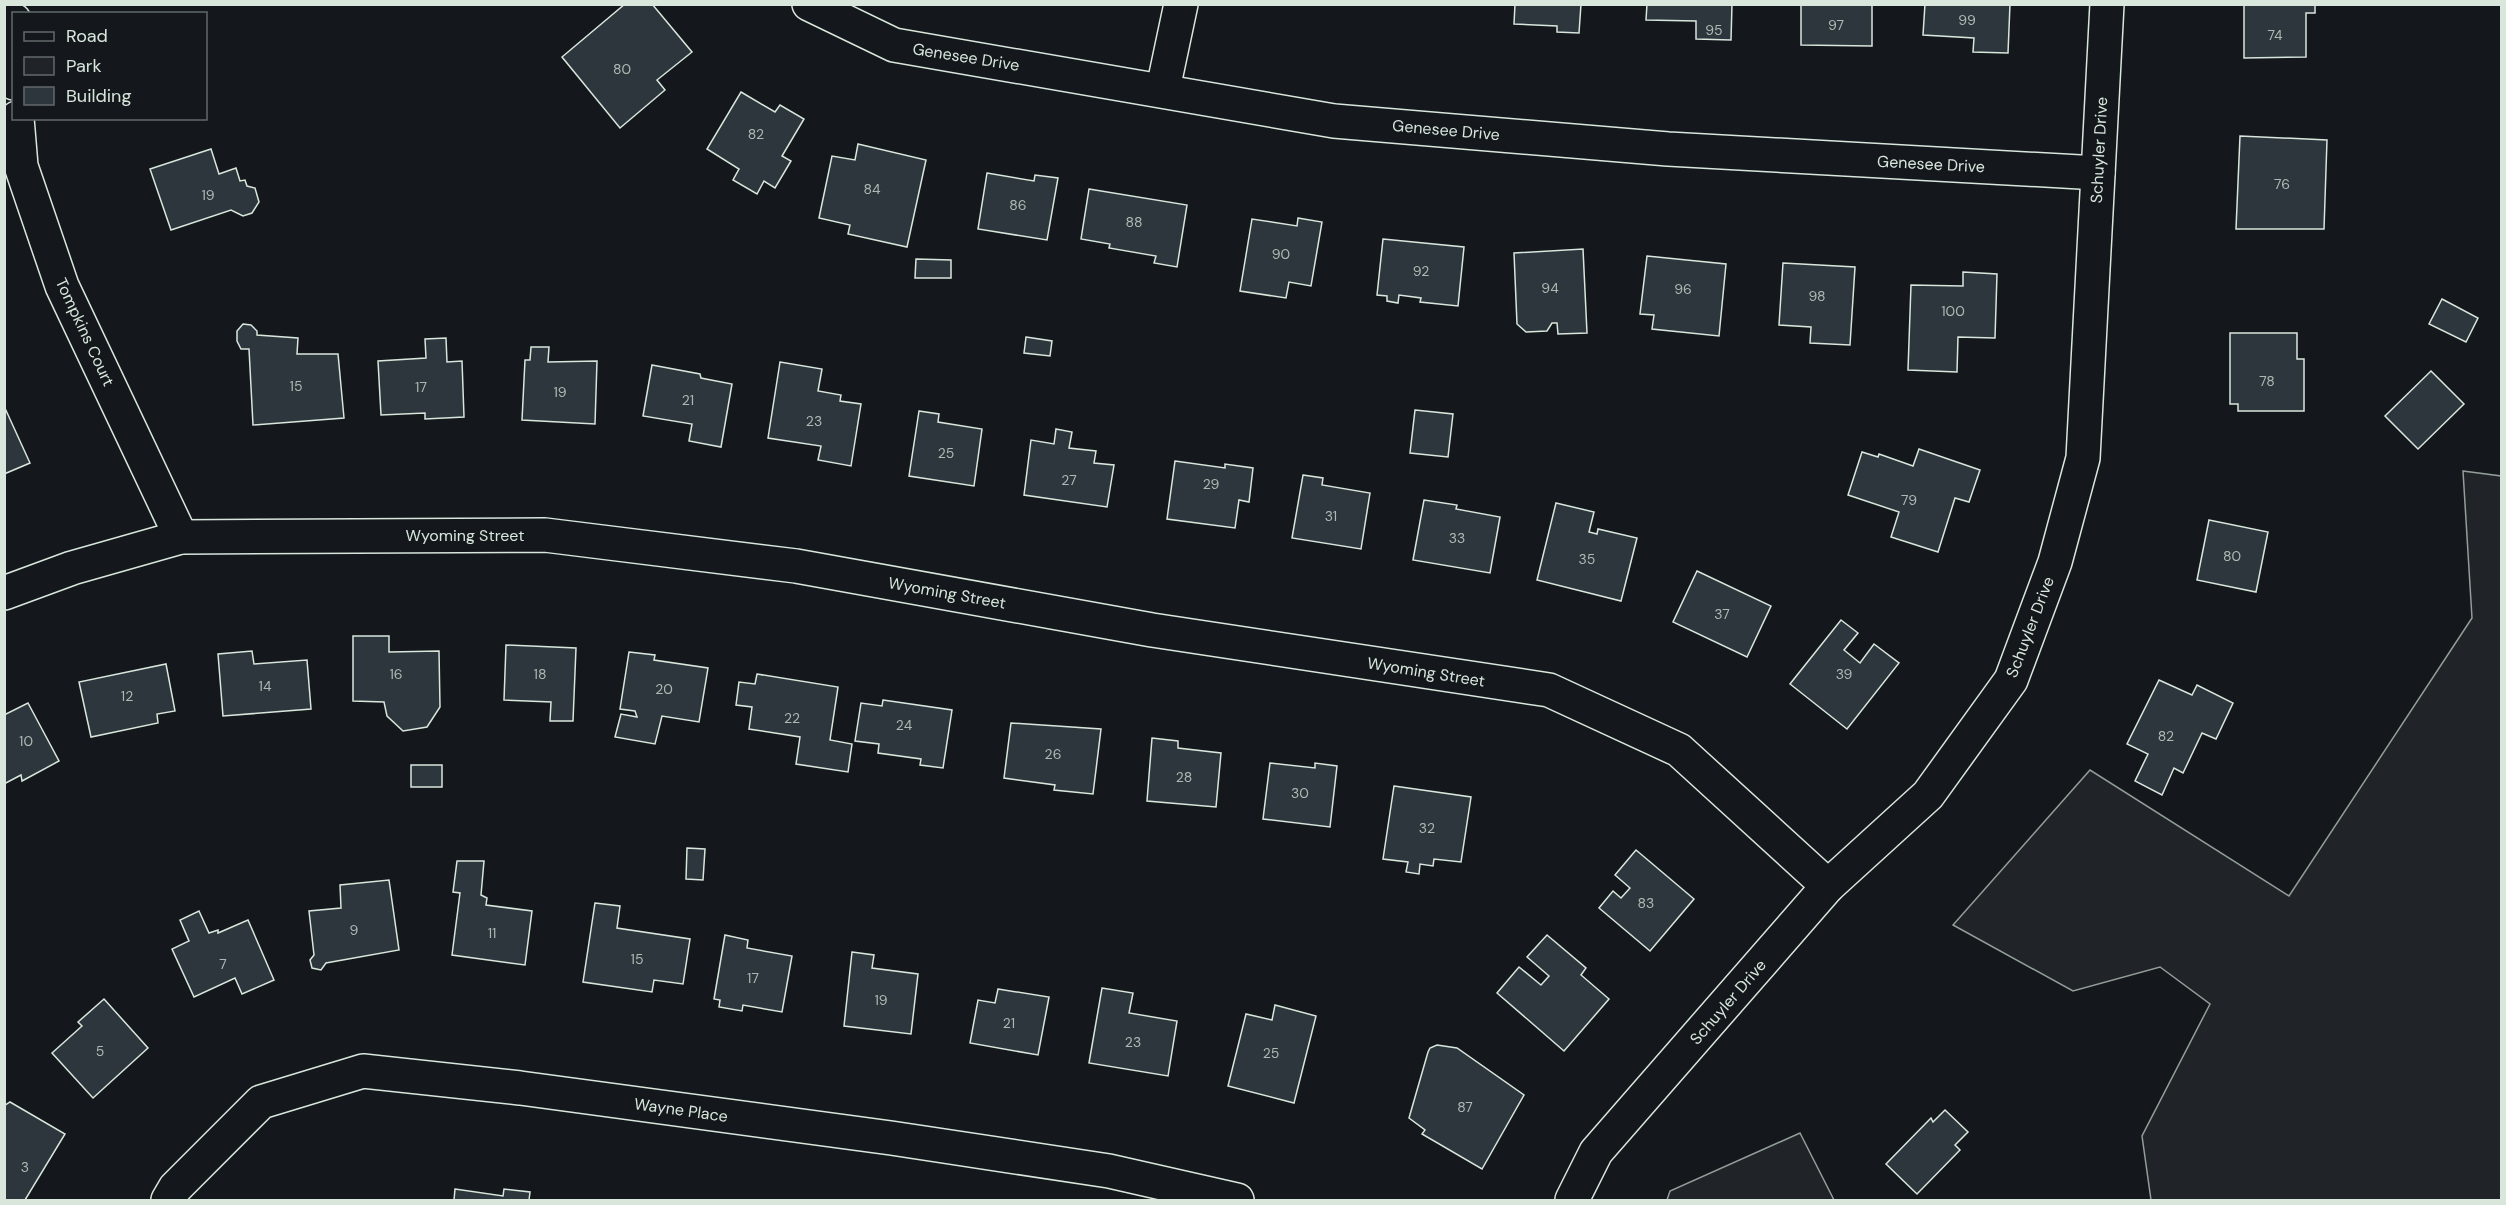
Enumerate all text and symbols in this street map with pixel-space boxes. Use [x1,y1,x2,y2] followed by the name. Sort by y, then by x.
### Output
[1958,11,1976,29] house number: 99
[12,12,207,120] legend
[1828,16,1844,34] house number: 97
[1705,21,1723,39] house number: 95
[66,24,108,48] text: Road
[2267,26,2283,44] house number: 74
[911,38,1021,76] street label: Genesee Drive
[66,54,102,78] text: Park
[613,60,631,78] house number: 80
[66,84,131,108] text: Building
[2086,96,2112,204] street label: Schuyler Drive
[1391,115,1501,145] street label: Genesee Drive
[748,125,764,143] house number: 82
[1877,151,1985,177] street label: Genesee Drive
[2274,175,2290,193] house number: 76
[863,180,881,198] house number: 84
[201,186,215,204] house number: 19
[1009,196,1027,214] house number: 86
[1125,213,1143,231] house number: 88
[1272,245,1290,263] house number: 90
[1413,262,1429,280] house number: 92
[51,275,119,389] street label: Tompkins Court
[1541,279,1559,297] house number: 94
[1674,280,1692,298] house number: 96
[1808,287,1826,305] house number: 98
[1941,302,1965,320] house number: 100
[2259,372,2275,390] house number: 78
[290,377,302,395] house number: 15
[415,378,427,396] house number: 17
[553,383,567,401] house number: 19
[682,391,694,409] house number: 21
[806,412,822,430] house number: 23
[938,444,954,462] house number: 25
[1061,471,1077,489] house number: 27
[1203,475,1220,493] house number: 29
[1901,491,1917,509] house number: 79
[1325,507,1337,525] house number: 31
[406,525,524,546] street label: Wyoming Street
[1449,529,1465,547] house number: 33
[2223,547,2241,565] house number: 80
[1579,550,1595,568] house number: 35
[887,572,1007,614] street label: Wyoming Street
[2001,574,2059,680] street label: Schuyler Drive
[1714,605,1730,623] house number: 37
[1366,652,1486,692] street label: Wyoming Street
[389,665,403,683] house number: 16
[534,665,546,683] house number: 18
[1836,665,1853,683] house number: 39
[259,677,272,695] house number: 14
[655,680,673,698] house number: 20
[121,687,133,705] house number: 12
[784,709,800,727] house number: 22
[896,716,913,734] house number: 24
[2158,727,2174,745] house number: 82
[19,732,33,750] house number: 10
[1045,745,1061,763] house number: 26
[1176,768,1192,786] house number: 28
[1291,784,1309,802] house number: 30
[1419,819,1435,837] house number: 32
[1638,894,1654,912] house number: 83
[350,921,359,939] house number: 9
[488,924,496,942] house number: 11
[631,950,643,968] house number: 15
[219,955,227,973] house number: 7
[1685,955,1771,1049] street label: Schuyler Drive
[747,969,759,987] house number: 17
[874,991,888,1009] house number: 19
[1003,1014,1015,1032] house number: 21
[1125,1033,1141,1051] house number: 23
[96,1042,104,1060] house number: 5
[1263,1044,1279,1062] house number: 25
[633,1093,729,1127] street label: Wayne Place
[1457,1098,1473,1116] house number: 87
[21,1158,29,1176] house number: 3

